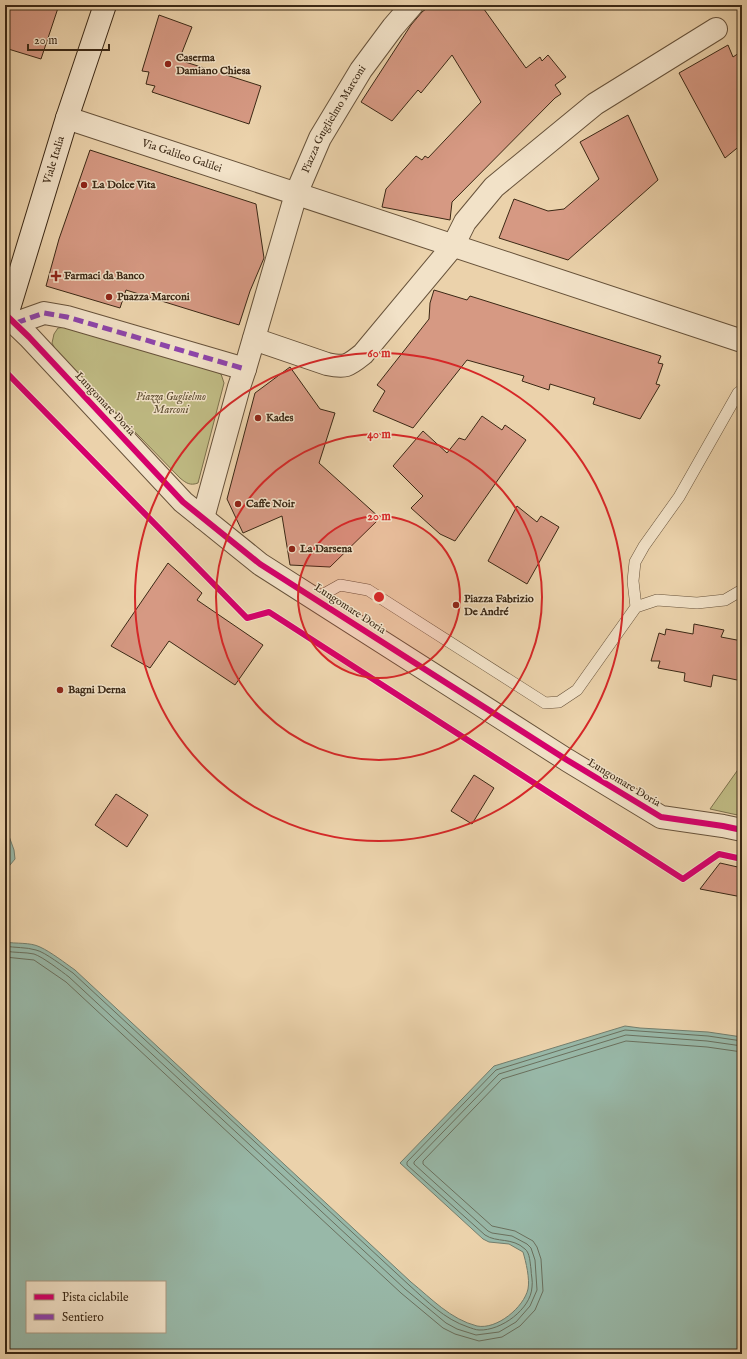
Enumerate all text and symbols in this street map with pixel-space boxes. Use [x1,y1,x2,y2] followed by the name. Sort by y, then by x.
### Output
[28,26,109,52] scale bar
[34,33,57,48] text: 20 m
[176,51,250,78] place label: Caserma Damiano Chiesa
[163,59,173,69] marker: Caserma Damiano Chiesa
[299,62,369,175] street label: Piazza Guglielmo Marconi
[40,134,68,187] street label: Viale Italia
[139,136,224,176] street label: Via Galileo Galilei
[91,178,156,192] place label: La Dolce Vita
[79,180,89,190] marker: La Dolce Vita
[64,269,145,283] place label: Farmaci da Banco
[51,271,61,281] marker: Farmaci da Banco
[117,290,190,304] place label: Puazza Marconi
[104,292,114,302] marker: Puazza Marconi
[368,346,391,361] text: 60 m
[72,369,138,439] street label: Lungomare Doria
[136,390,206,417] park label: Piazza Guglielmo Marconi
[266,411,294,425] place label: Kades
[253,413,263,423] marker: Kades
[367,427,392,442] text: 40 m
[246,497,296,511] place label: Caffe Noir
[233,499,243,509] marker: Caffe Noir
[367,509,391,524] text: 20 m
[299,542,352,556] place label: La Darsena
[287,544,297,554] marker: La Darsena
[312,581,389,637] street label: Lungomare Doria
[372,590,386,604] centre of rings
[464,592,534,619] place label: Piazza Fabrizio De André
[451,600,461,610] marker: Piazza Fabrizio De André
[68,683,126,697] place label: Bagni Derna
[55,685,65,695] marker: Bagni Derna
[585,756,663,810] street label: Lungomare Doria
[26,1281,166,1333] legend
[62,1290,129,1305] text: Pista ciclabile
[62,1310,104,1325] text: Sentiero

